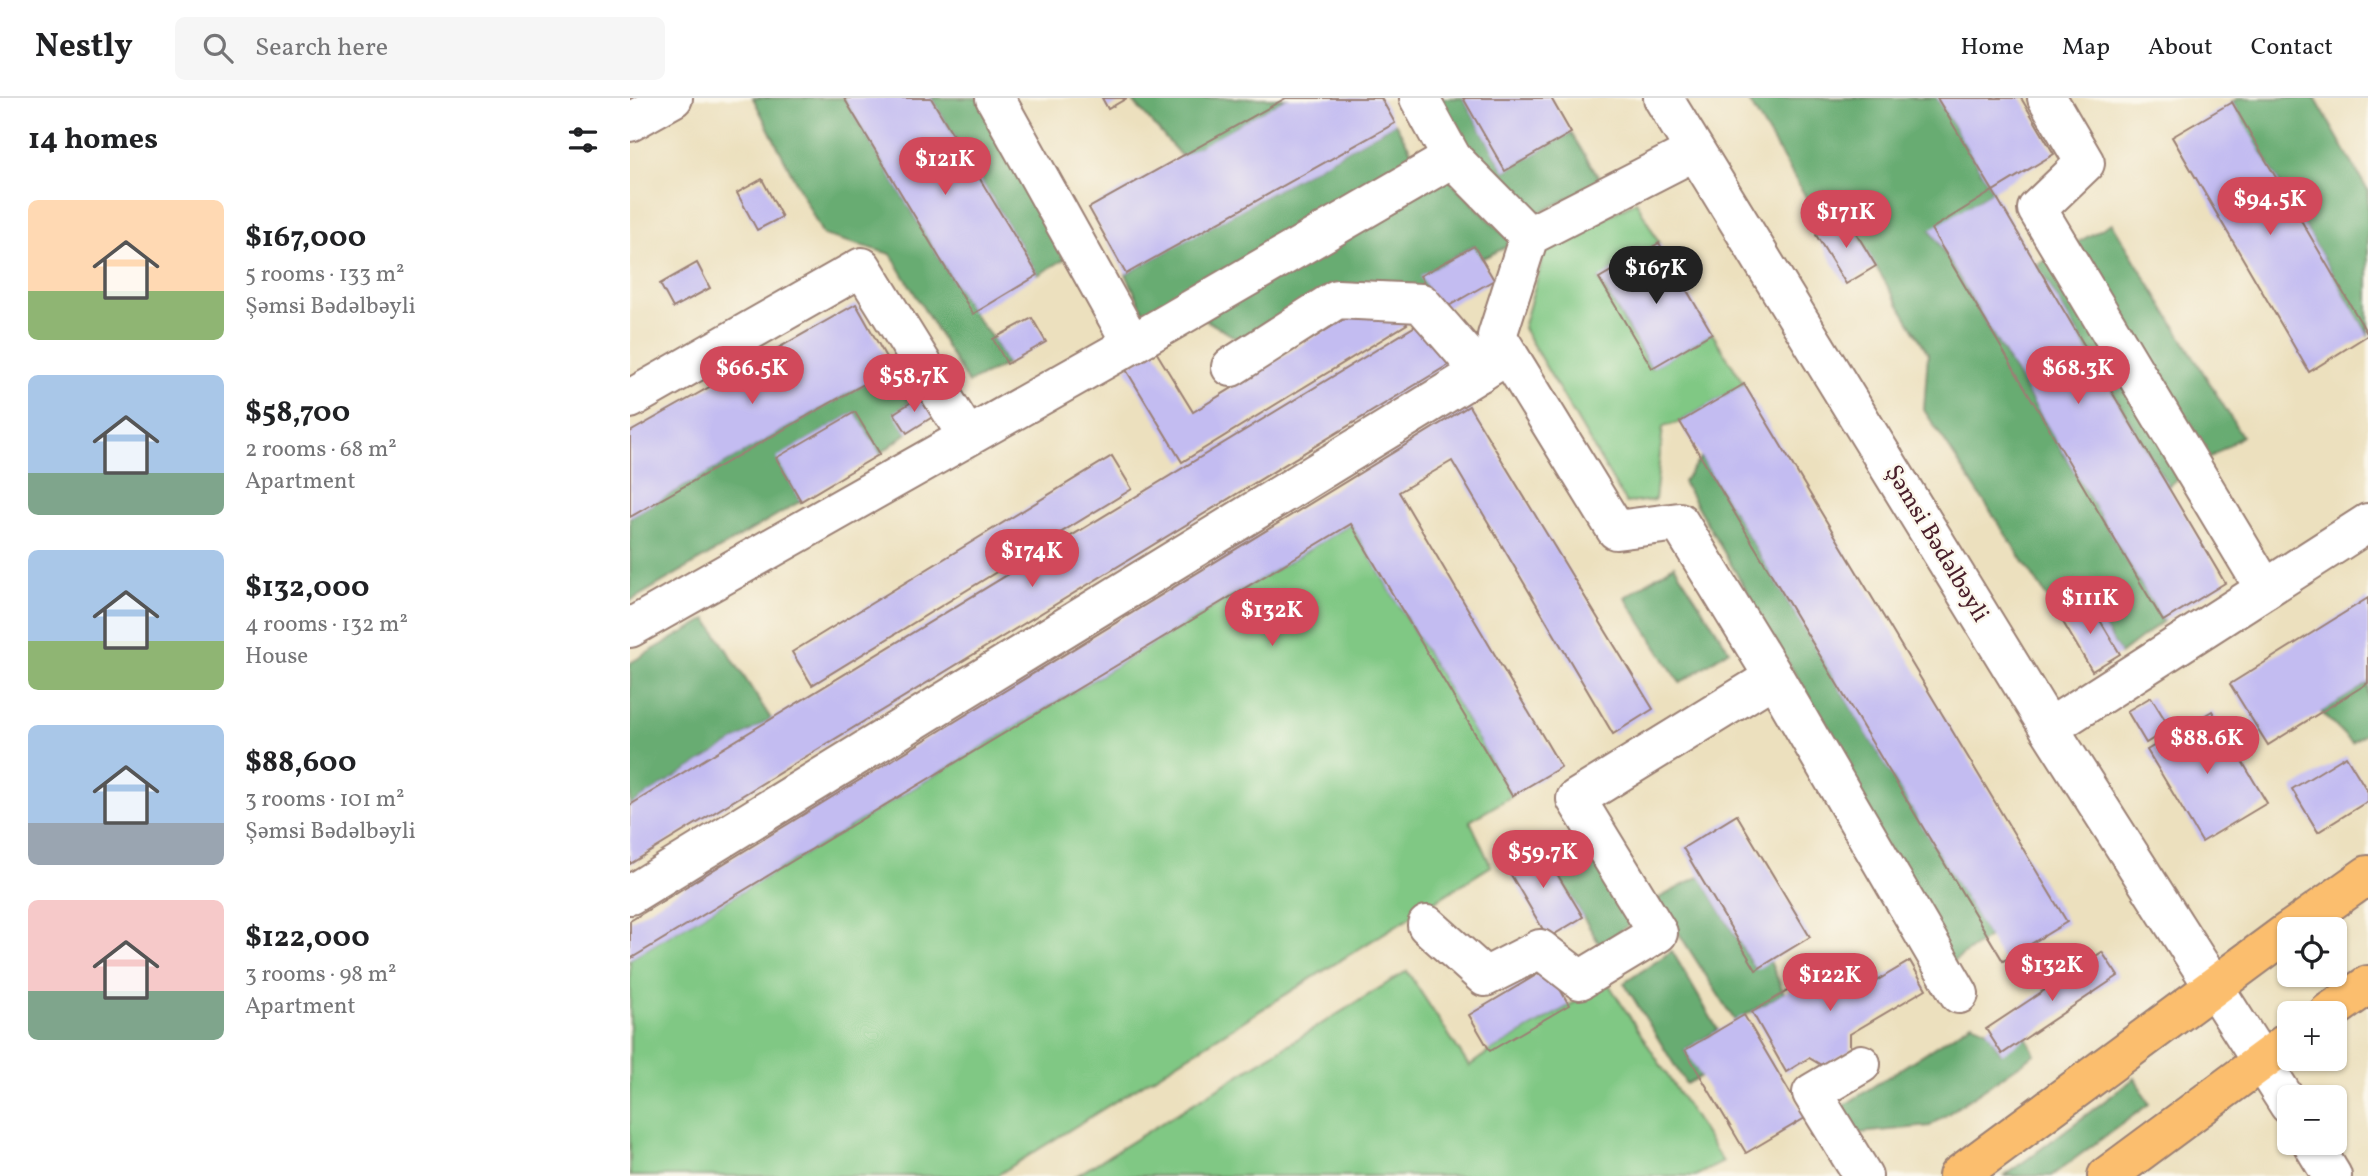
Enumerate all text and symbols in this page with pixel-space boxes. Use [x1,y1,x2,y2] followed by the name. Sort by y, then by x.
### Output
[175,17,665,80] search box
[35,25,133,71] text: Nestly
[199,29,237,67] icon: search
[255,30,388,66] text: Search here
[1960,31,2024,65] text: Home
[2062,31,2110,65] text: Map
[2148,31,2213,65] text: About
[2251,31,2333,65] text: Contact
[28,119,158,161] text: 14 homes
[564,121,602,159] icon: filters
[896,138,994,197] pin: $121K
[915,144,975,176] text: $121K
[2213,178,2327,237] pin: $94.5K
[2233,184,2307,216] text: $94.5K
[1797,190,1895,250] pin: $171K
[1817,197,1875,229] text: $171K
[245,217,366,259] text: $167,000
[84,228,168,312] icon: home
[1607,246,1705,306] pin: $167K
[1625,253,1687,285] text: $167K
[245,259,405,291] text: 5 rooms · 133 m²
[245,291,416,323] text: Şəmsi Bədəlbəyli
[695,346,809,406] pin: $66.5K
[2021,346,2135,406] pin: $68.3K
[716,353,788,385] text: $66.5K
[2042,353,2114,385] text: $68.3K
[857,354,971,414] pin: $58.7K
[879,361,949,393] text: $58.7K
[245,392,350,434] text: $58,700
[84,403,168,487] icon: home
[245,434,397,466] text: 2 rooms · 68 m²
[1876,459,1996,629] street label: Şəmsi Bədəlbəyli
[245,466,356,498] text: Apartment
[983,530,1081,589] pin: $174K
[1001,536,1063,568] text: $174K
[245,567,369,609] text: $132,000
[2041,576,2139,636] pin: $111K
[84,578,168,662] icon: home
[2061,583,2119,615] text: $111K
[1223,588,1321,648] pin: $132K
[1241,595,1303,627] text: $132K
[245,609,408,641] text: 4 rooms · 132 m²
[245,641,308,673] text: House
[2150,716,2264,776] pin: $88.6K
[2170,723,2244,755] text: $88.6K
[245,742,356,784] text: $88,600
[84,753,168,837] icon: home
[245,784,405,816] text: 3 rooms · 101 m²
[245,816,416,848] text: Şəmsi Bədəlbəyli
[1486,830,1600,890] pin: $59.7K
[1508,837,1578,869] text: $59.7K
[245,917,370,959] text: $122,000
[2277,917,2347,1155] map controls
[2277,917,2347,987] button: locate
[84,928,168,1012] icon: home
[2003,944,2101,1003] pin: $132K
[2021,950,2083,982] text: $132K
[1781,954,1879,1013] pin: $122K
[245,959,397,991] text: 3 rooms · 98 m²
[1799,960,1861,992] text: $122K
[245,991,356,1023] text: Apartment
[2277,1001,2347,1071] button: +
[2277,1085,2347,1155] button: −

